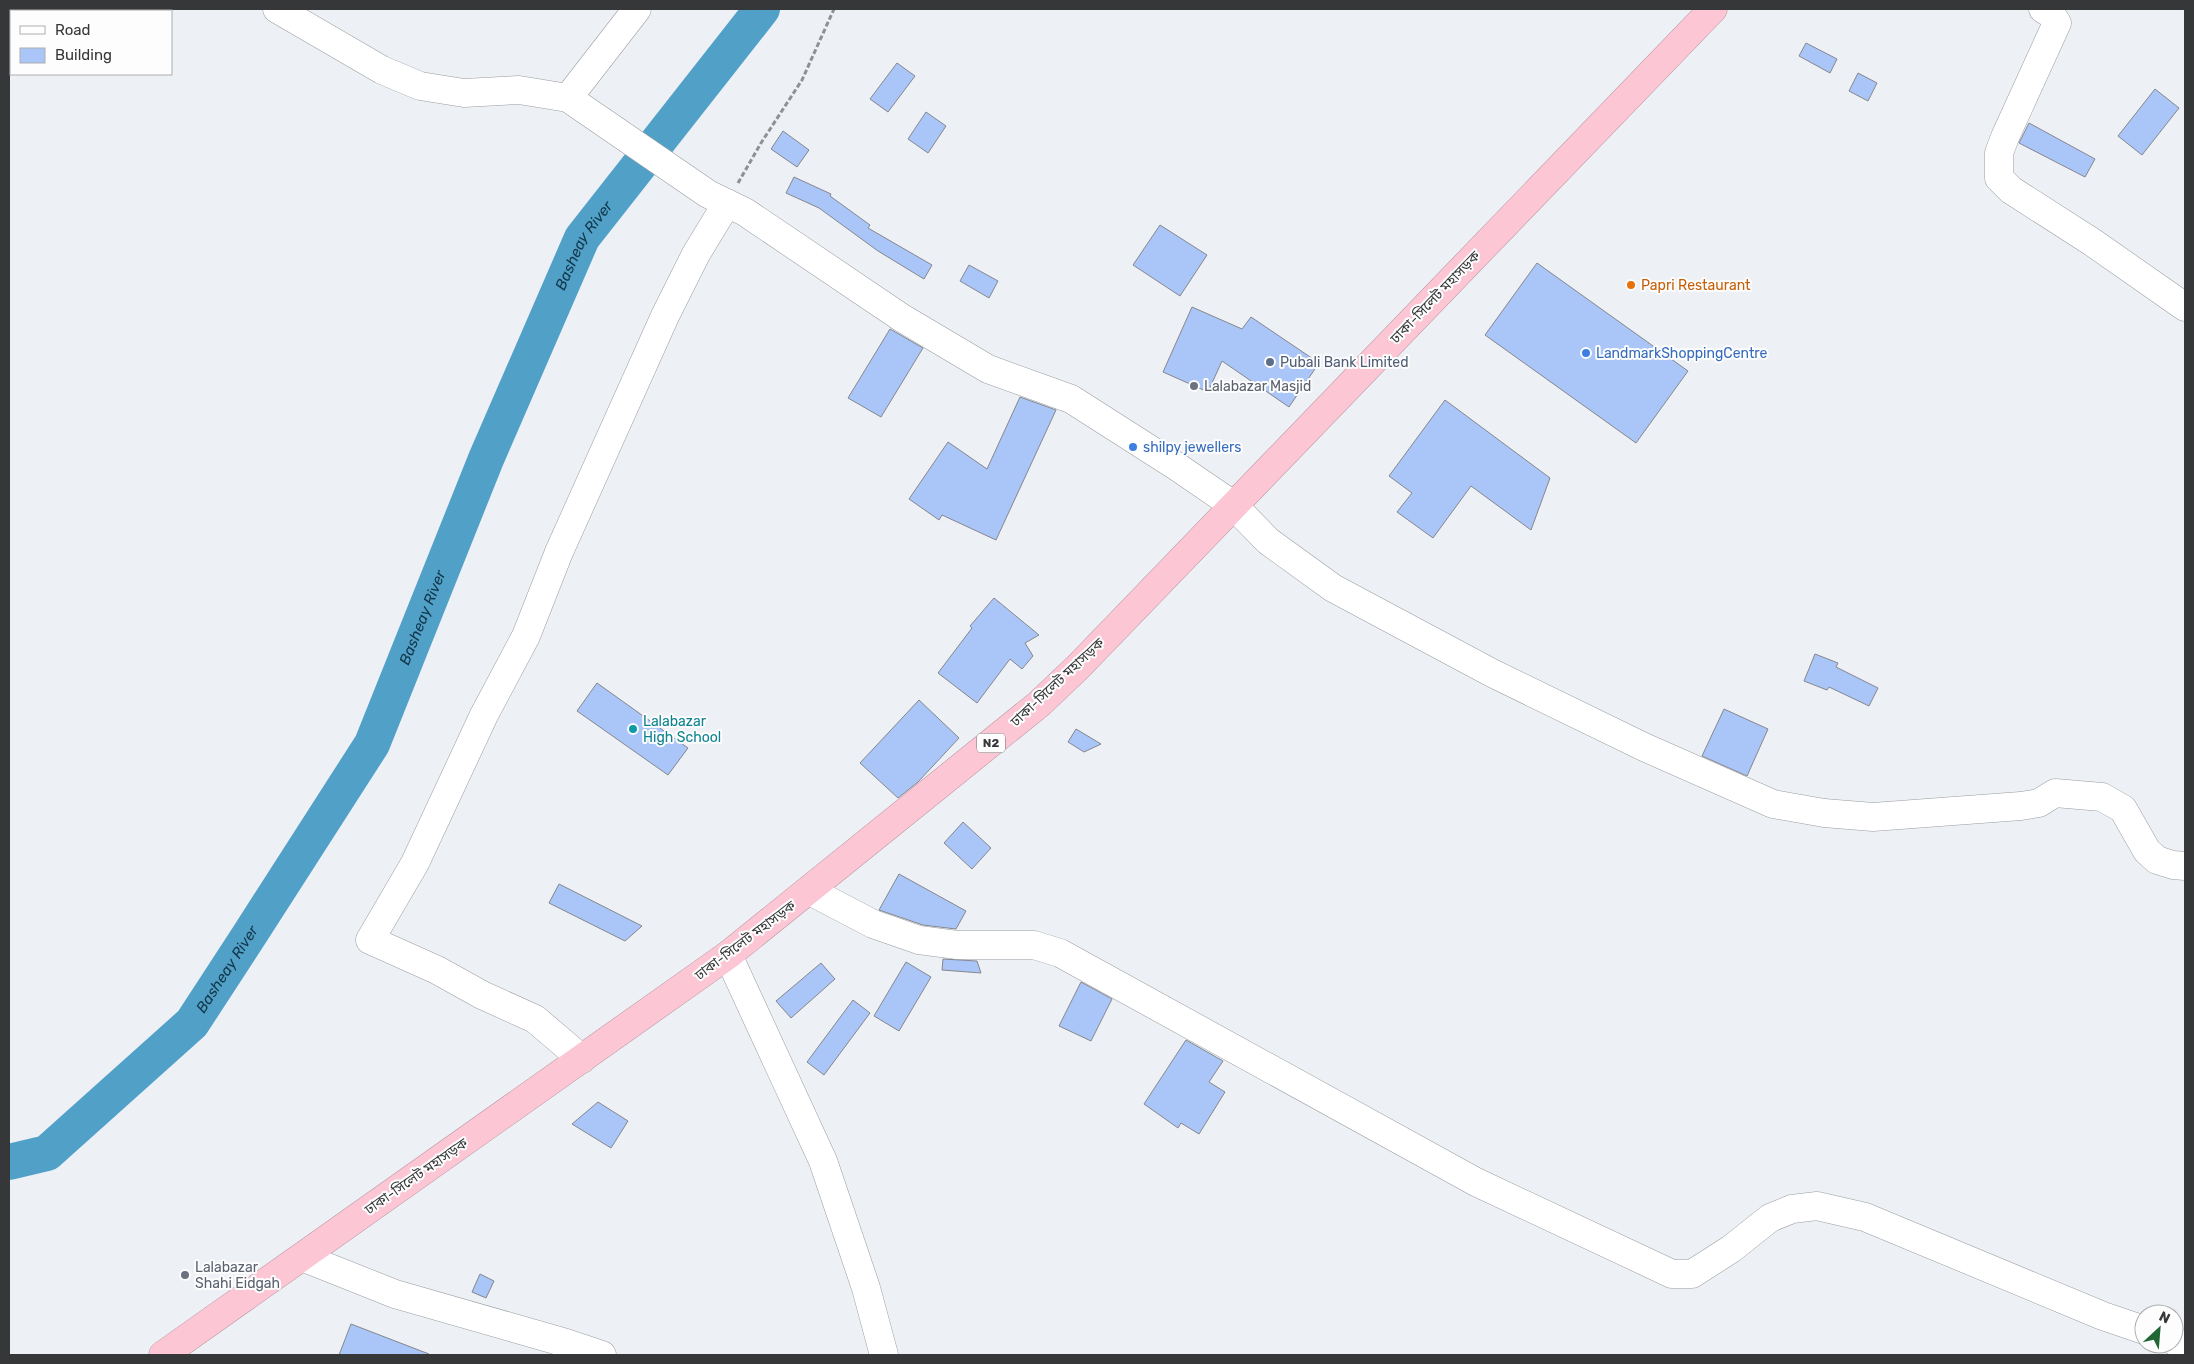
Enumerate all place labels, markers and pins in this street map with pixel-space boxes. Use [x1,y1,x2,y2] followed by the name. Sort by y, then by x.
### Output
[1641,277,1751,294] place label: Papri Restaurant
[1625,279,1637,291] marker: Papri Restaurant
[1596,345,1768,362] place label: LandmarkShoppingCentre
[1580,347,1592,359] marker: LandmarkShoppingCentre
[1280,354,1409,371] place label: Pubali Bank Limited
[1264,356,1276,368] marker: Pubali Bank Limited
[1204,378,1311,395] place label: Lalabazar Masjid
[1188,380,1200,392] marker: Lalabazar Masjid
[1143,439,1242,456] place label: shilpy jewellers
[1127,441,1139,453] marker: shilpy jewellers
[643,713,721,746] place label: Lalabazar High School
[627,723,639,735] marker: Lalabazar High School
[195,1259,280,1292] place label: Lalabazar Shahi Eidgah
[179,1269,191,1281] marker: Lalabazar Shahi Eidgah

